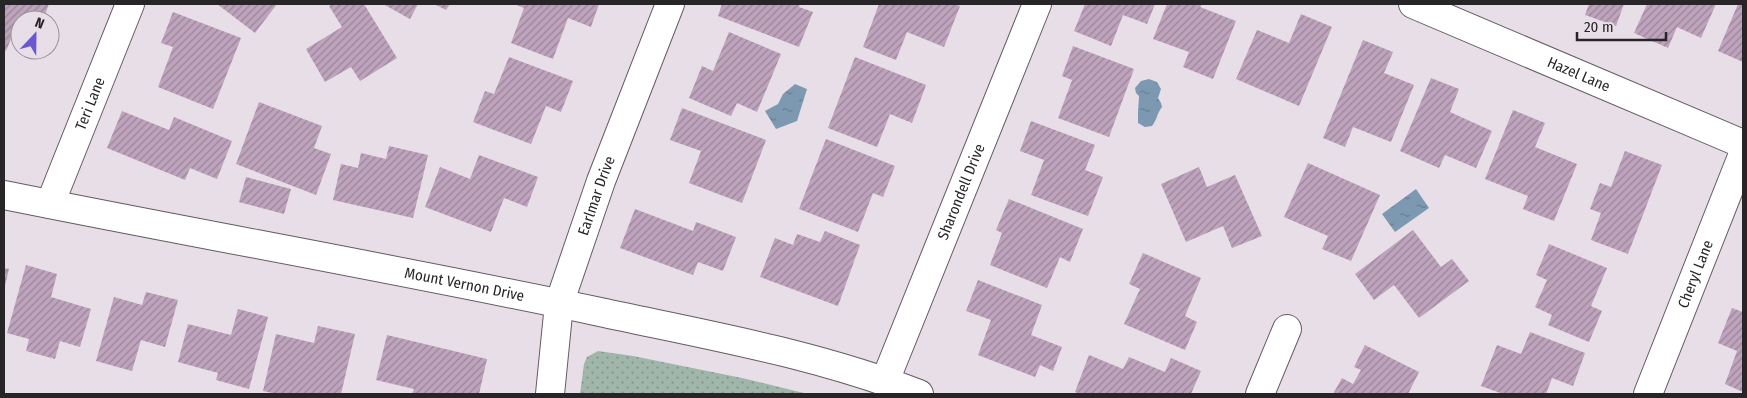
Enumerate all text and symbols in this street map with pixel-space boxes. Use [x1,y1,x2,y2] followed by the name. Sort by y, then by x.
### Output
[10,10,60,60] north arrow
[1577,10,1666,42] scale bar
[33,14,47,33] text: N
[1584,18,1614,36] text: 20 m
[1545,53,1613,96] street label: Hazel Lane
[71,75,109,133] street label: Teri Lane
[934,141,989,243] street label: Sharondell Drive
[574,153,619,238] street label: Earlmar Drive
[1674,238,1717,311] street label: Cheryl Lane
[403,264,526,305] street label: Mount Vernon Drive

